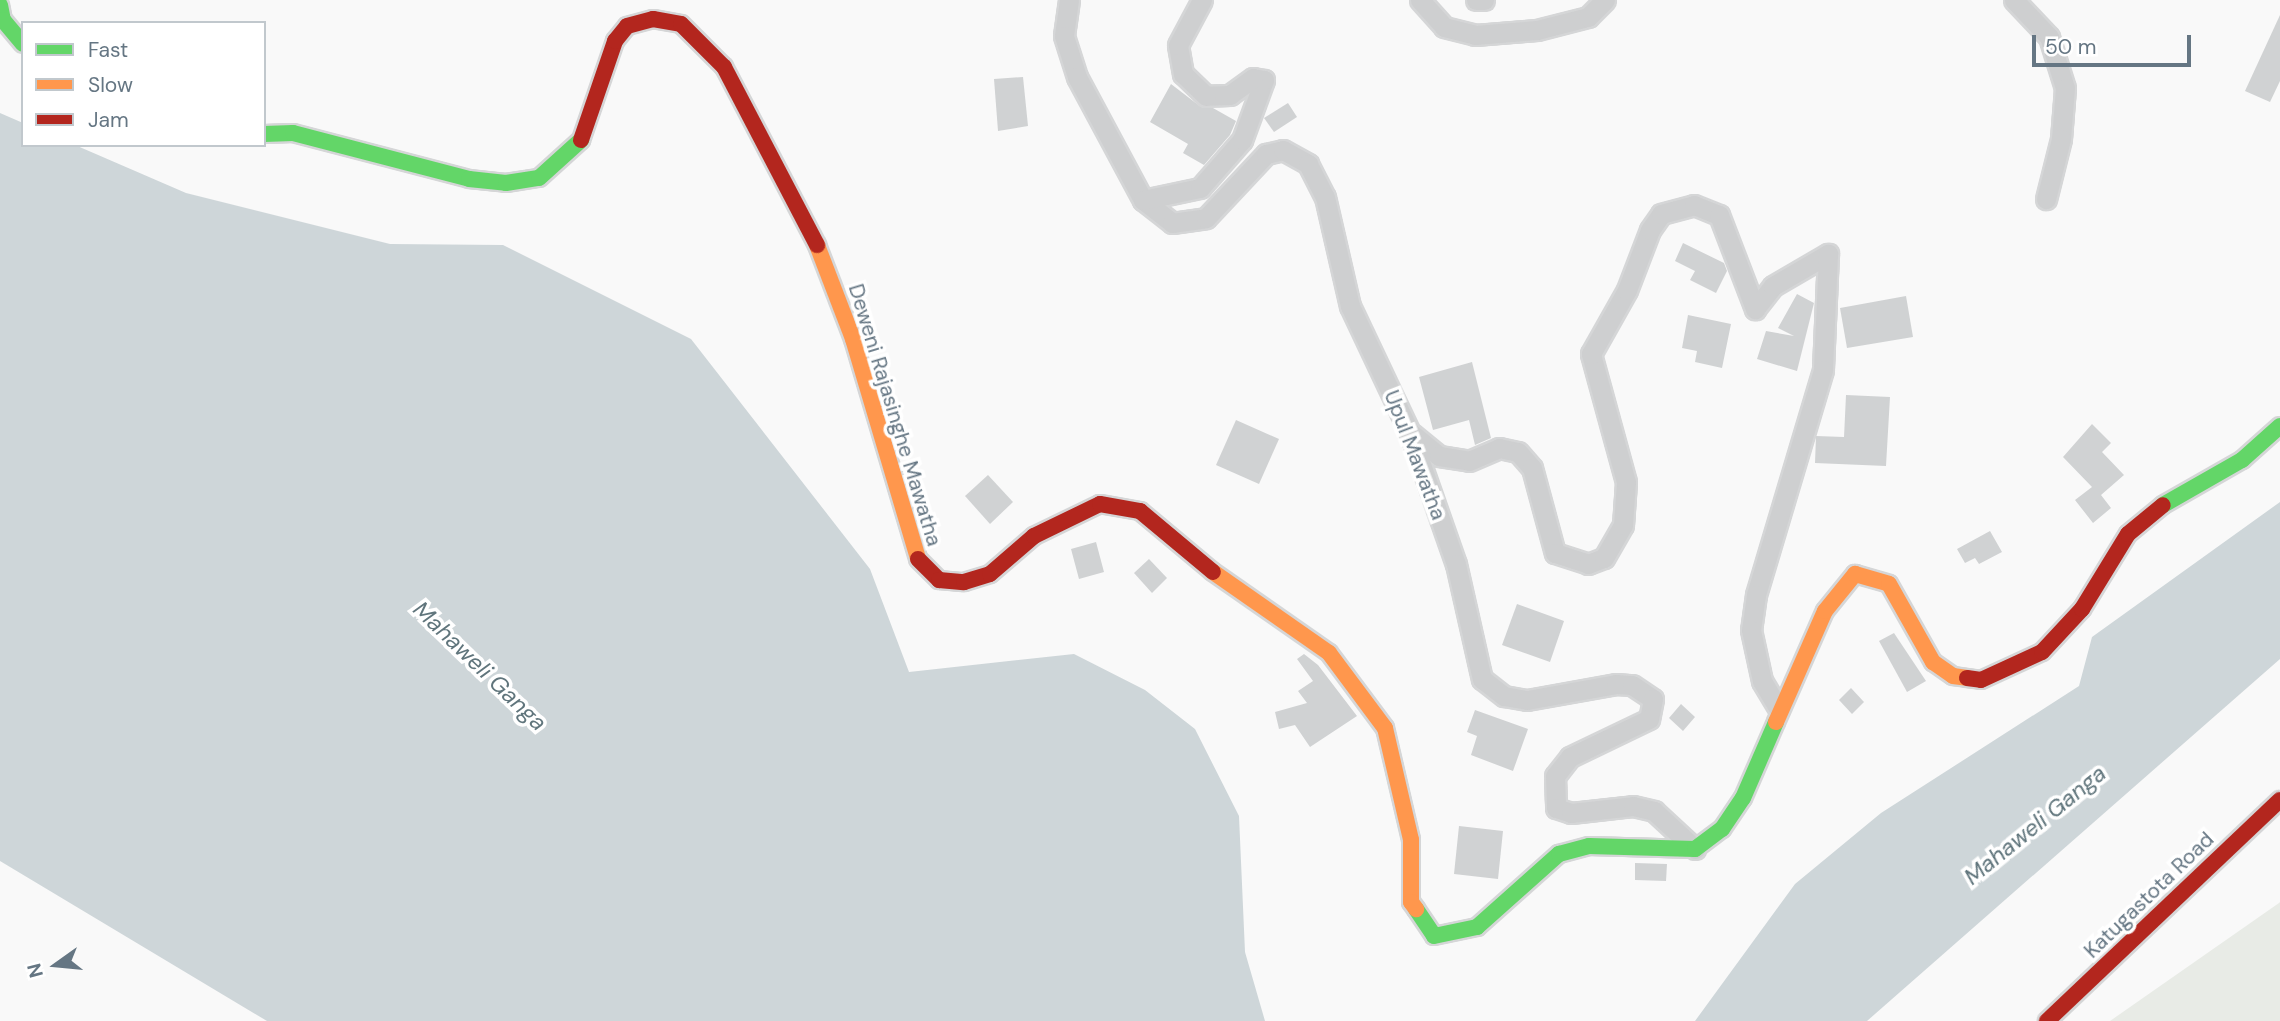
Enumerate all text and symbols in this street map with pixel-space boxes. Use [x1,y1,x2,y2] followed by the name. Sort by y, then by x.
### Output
[21,21,266,147] legend
[2035,21,2194,65] scale bar
[2045,33,2096,61] text: 50 m
[88,36,128,64] text: Fast
[88,71,133,99] text: Slow
[88,106,129,134] text: Jam
[843,281,947,549] street label: Deweni Rajasinghe Mawatha
[1379,387,1451,523] street label: Upul Mawatha
[408,596,552,736] water label: Mahaweli Ganga
[1959,759,2111,891] water label: Mahaweli Ganga
[2079,827,2219,963] street label: Katugastota Road
[21,930,91,1000] north arrow
[21,961,49,981] text: N

